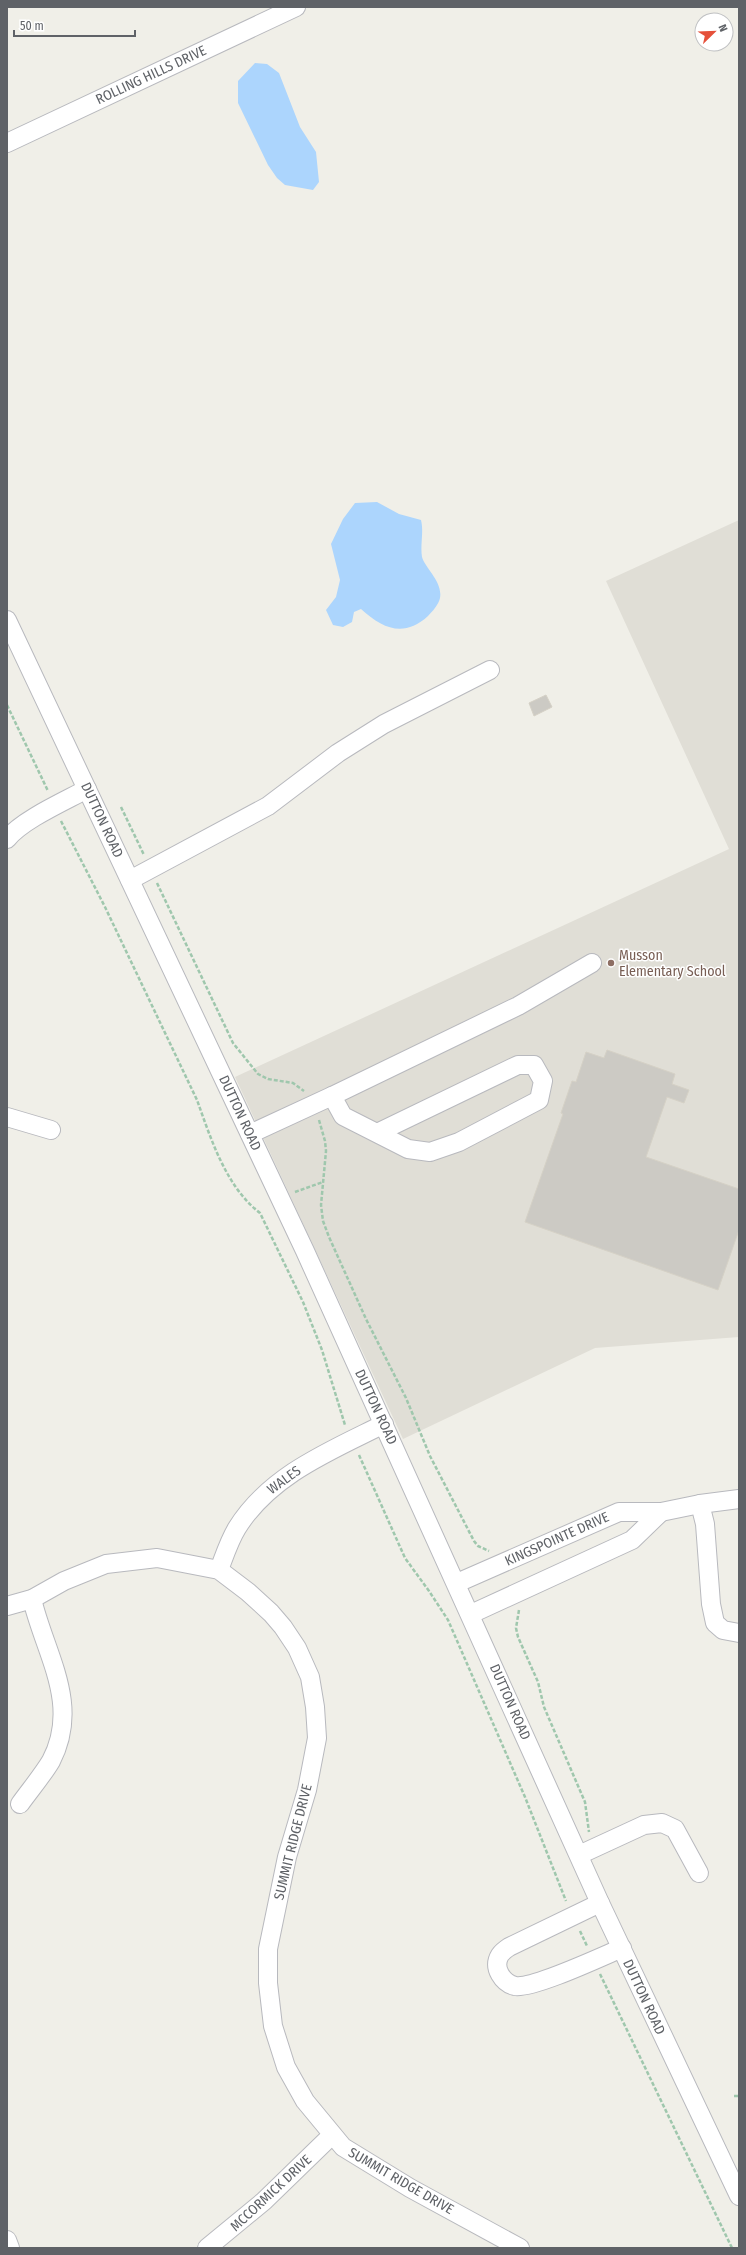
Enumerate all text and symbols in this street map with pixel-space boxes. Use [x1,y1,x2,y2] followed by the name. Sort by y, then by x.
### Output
[14,12,135,38] scale bar
[694,12,734,52] north arrow
[20,19,44,33] text: 50 m
[715,23,730,34] text: N
[93,42,209,108] street label: ROLLING HILLS DRIVE
[77,780,127,860] street label: DUTTON ROAD
[619,947,726,980] place label: Musson Elementary School
[606,958,616,968] marker: Musson Elementary School
[215,1073,265,1153] street label: DUTTON ROAD
[351,1367,401,1447] street label: DUTTON ROAD
[264,1462,304,1498] street label: WALES
[502,1508,612,1570] street label: KINGSPOINTE DRIVE
[486,1662,534,1742] street label: DUTTON ROAD
[270,1782,316,1902] street label: SUMMIT RIDGE DRIVE
[619,1957,669,2037] street label: DUTTON ROAD
[345,2144,457,2218] street label: SUMMIT RIDGE DRIVE
[227,2151,315,2235] street label: MCCORMICK DRIVE

